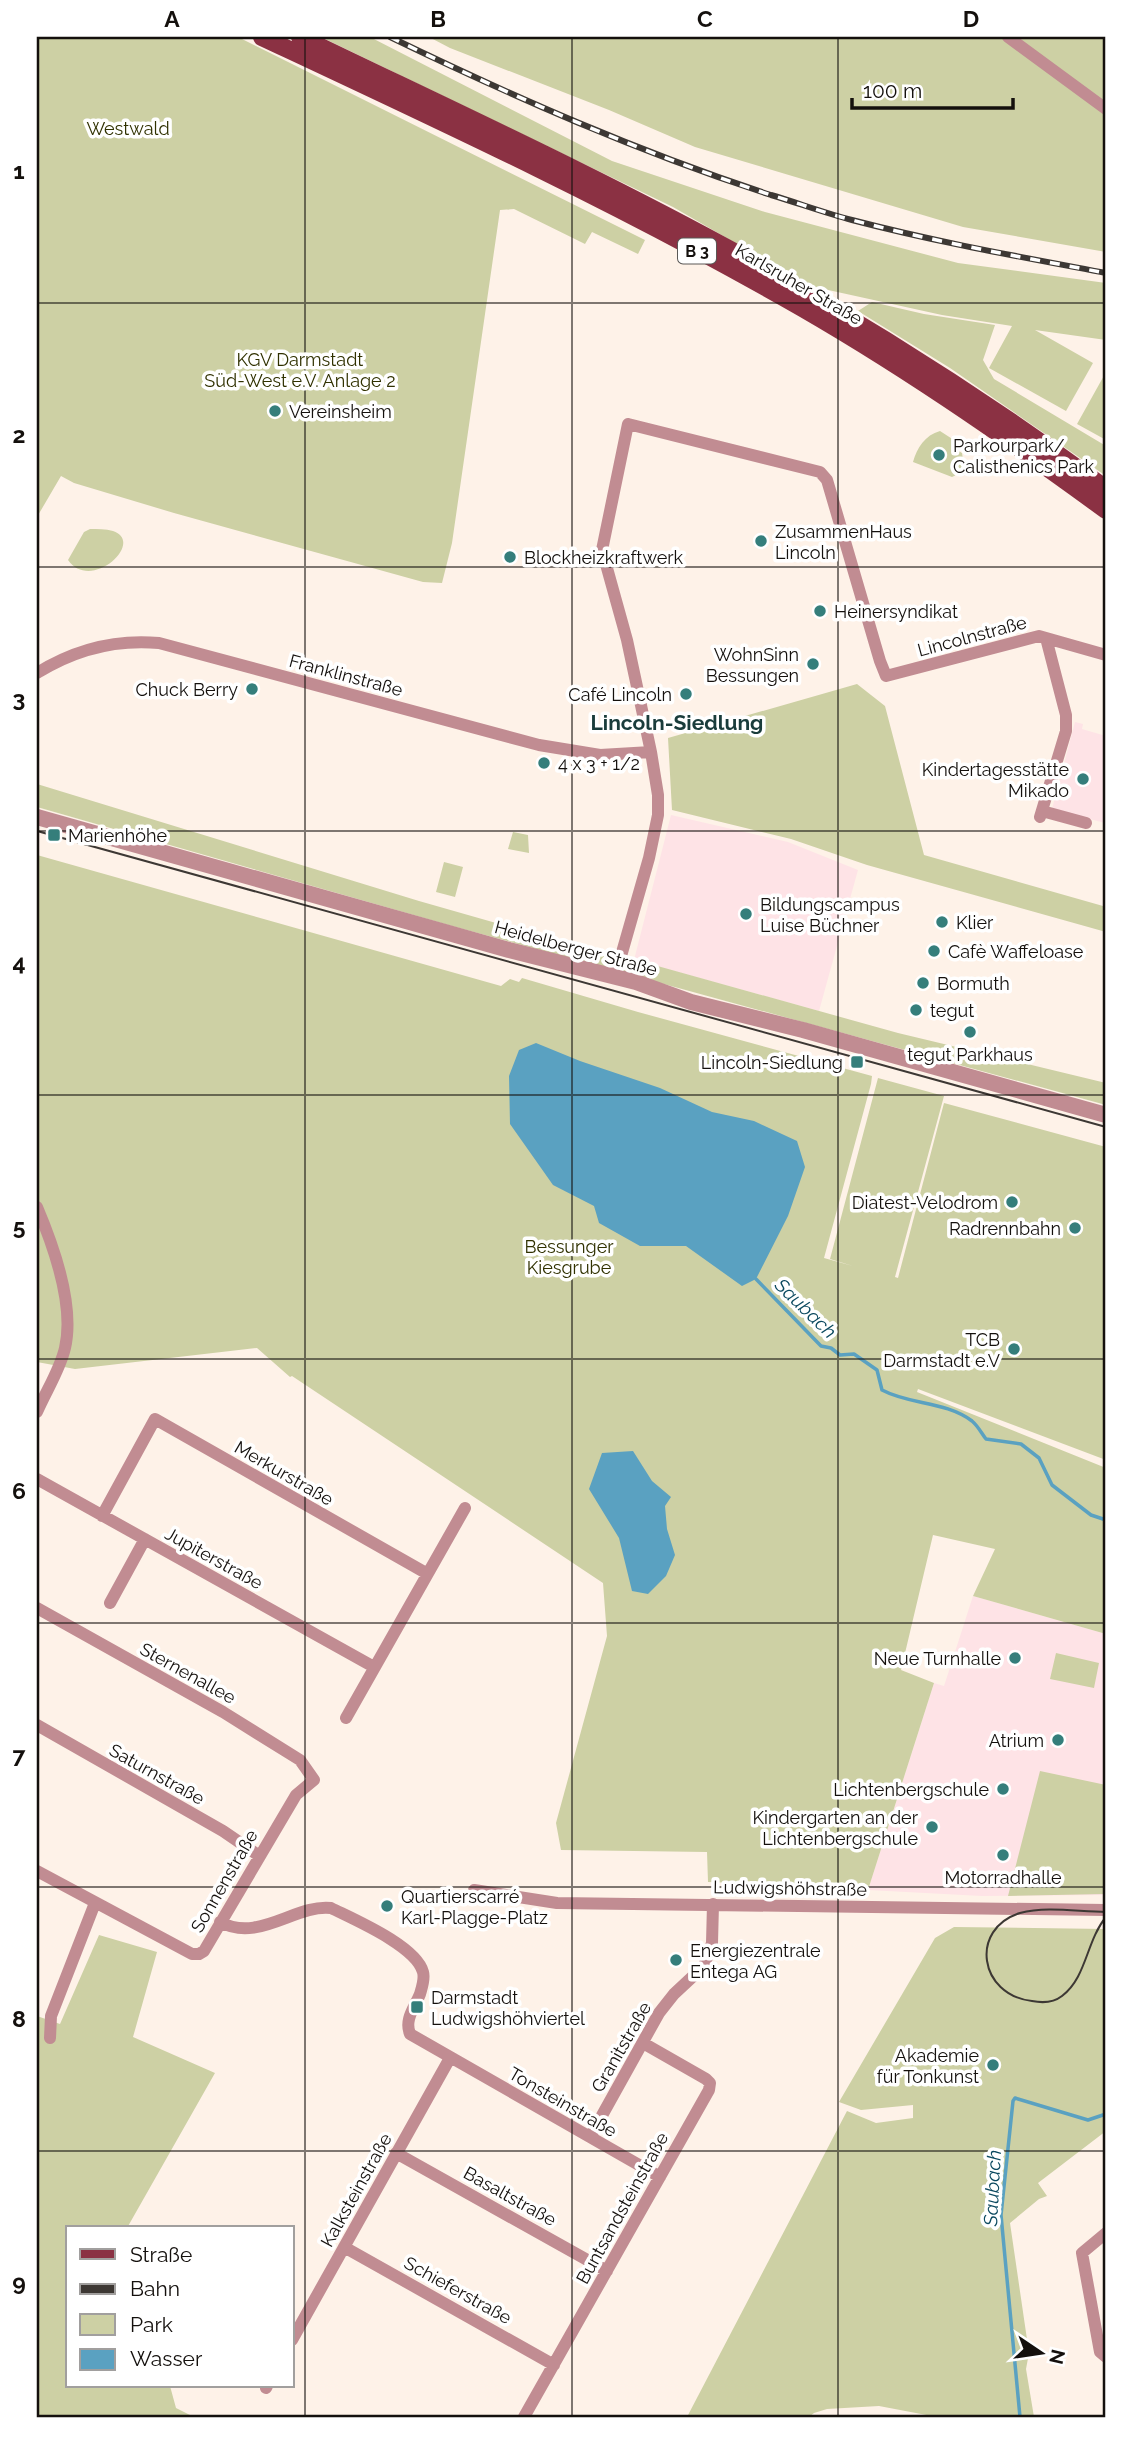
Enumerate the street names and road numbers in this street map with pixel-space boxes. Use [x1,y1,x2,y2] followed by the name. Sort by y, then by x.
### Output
[678,238,716,264] road number: B 3
[732,239,867,329] street label: Karlsruher Straße
[915,611,1029,661] street label: Lincolnstraße
[287,650,405,700] street label: Franklinstraße
[492,916,660,980] street label: Heidelberger Straße
[231,1436,337,1510] street label: Merkurstraße
[162,1523,267,1594] street label: Jupiterstraße
[137,1638,240,1708] street label: Sternenallee
[106,1739,209,1809] street label: Saturnstraße
[186,1826,262,1936] street label: Sonnenstraße
[713,1876,867,1900] street label: Ludwigshöhstraße
[587,1998,655,2096] street label: Granitstraße
[505,2063,621,2142] street label: Tonsteinstraße
[572,2128,673,2288] street label: Buntsandsteinstraße
[316,2129,396,2250] street label: Kalksteinstraße
[460,2162,560,2230] street label: Basaltstraße
[401,2252,516,2328] street label: Schieferstraße

